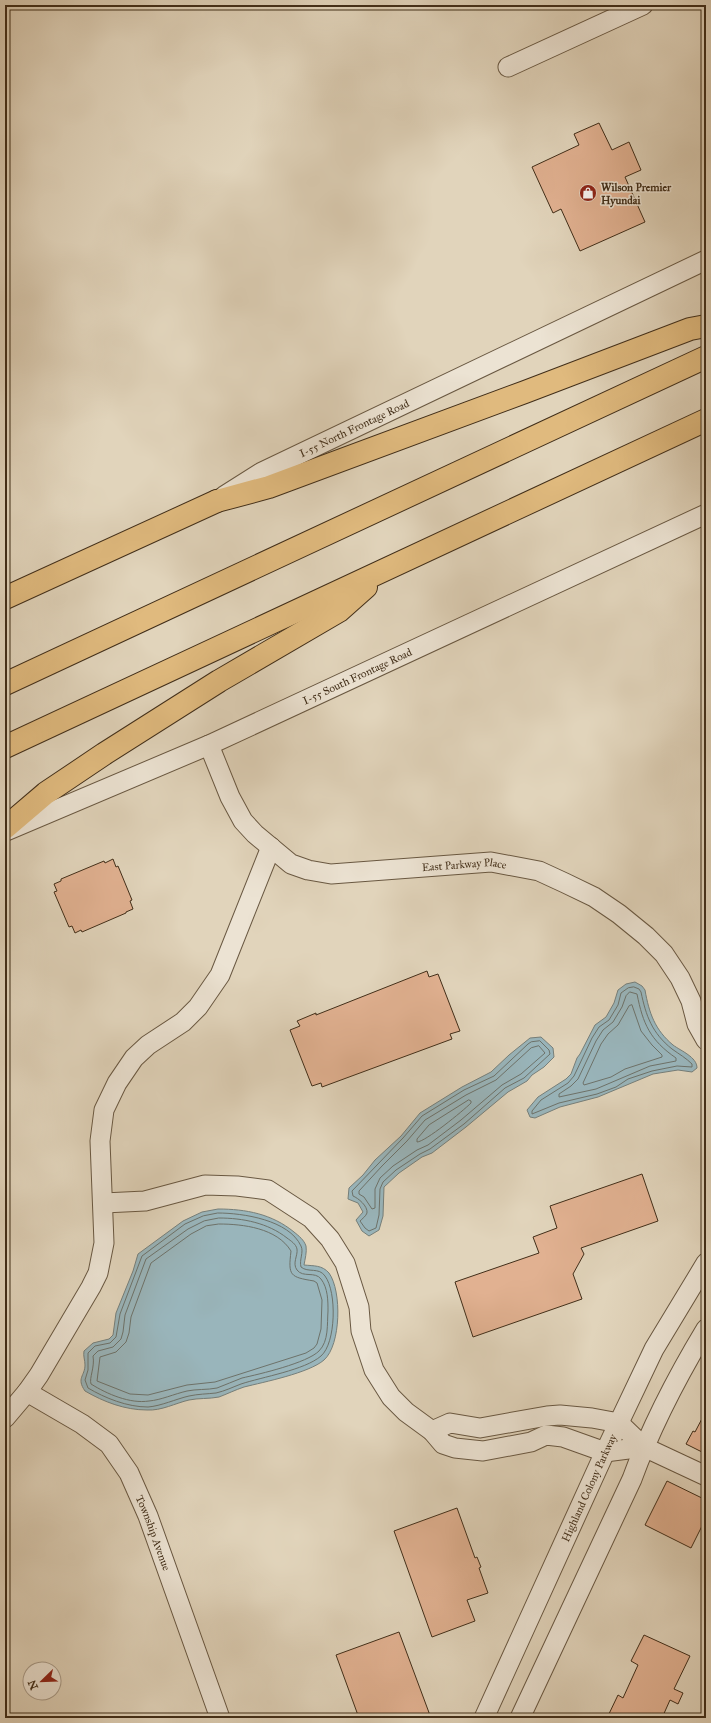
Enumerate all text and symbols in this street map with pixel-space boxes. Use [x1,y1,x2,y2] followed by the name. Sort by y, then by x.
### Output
[601,181,672,208] place label: Wilson Premier Hyundai
[578,183,598,203] shop icon: Wilson Premier Hyundai
[297,396,411,460] street label: I-55 North Frontage Road
[301,645,414,707] street label: I-55 South Frontage Road
[421,855,508,874] street label: East Parkway Place
[559,1431,620,1544] street label: Highland Colony Parkway
[133,1493,173,1573] street label: Township Avenue
[22,1661,62,1701] north arrow
[25,1677,41,1692] text: N

